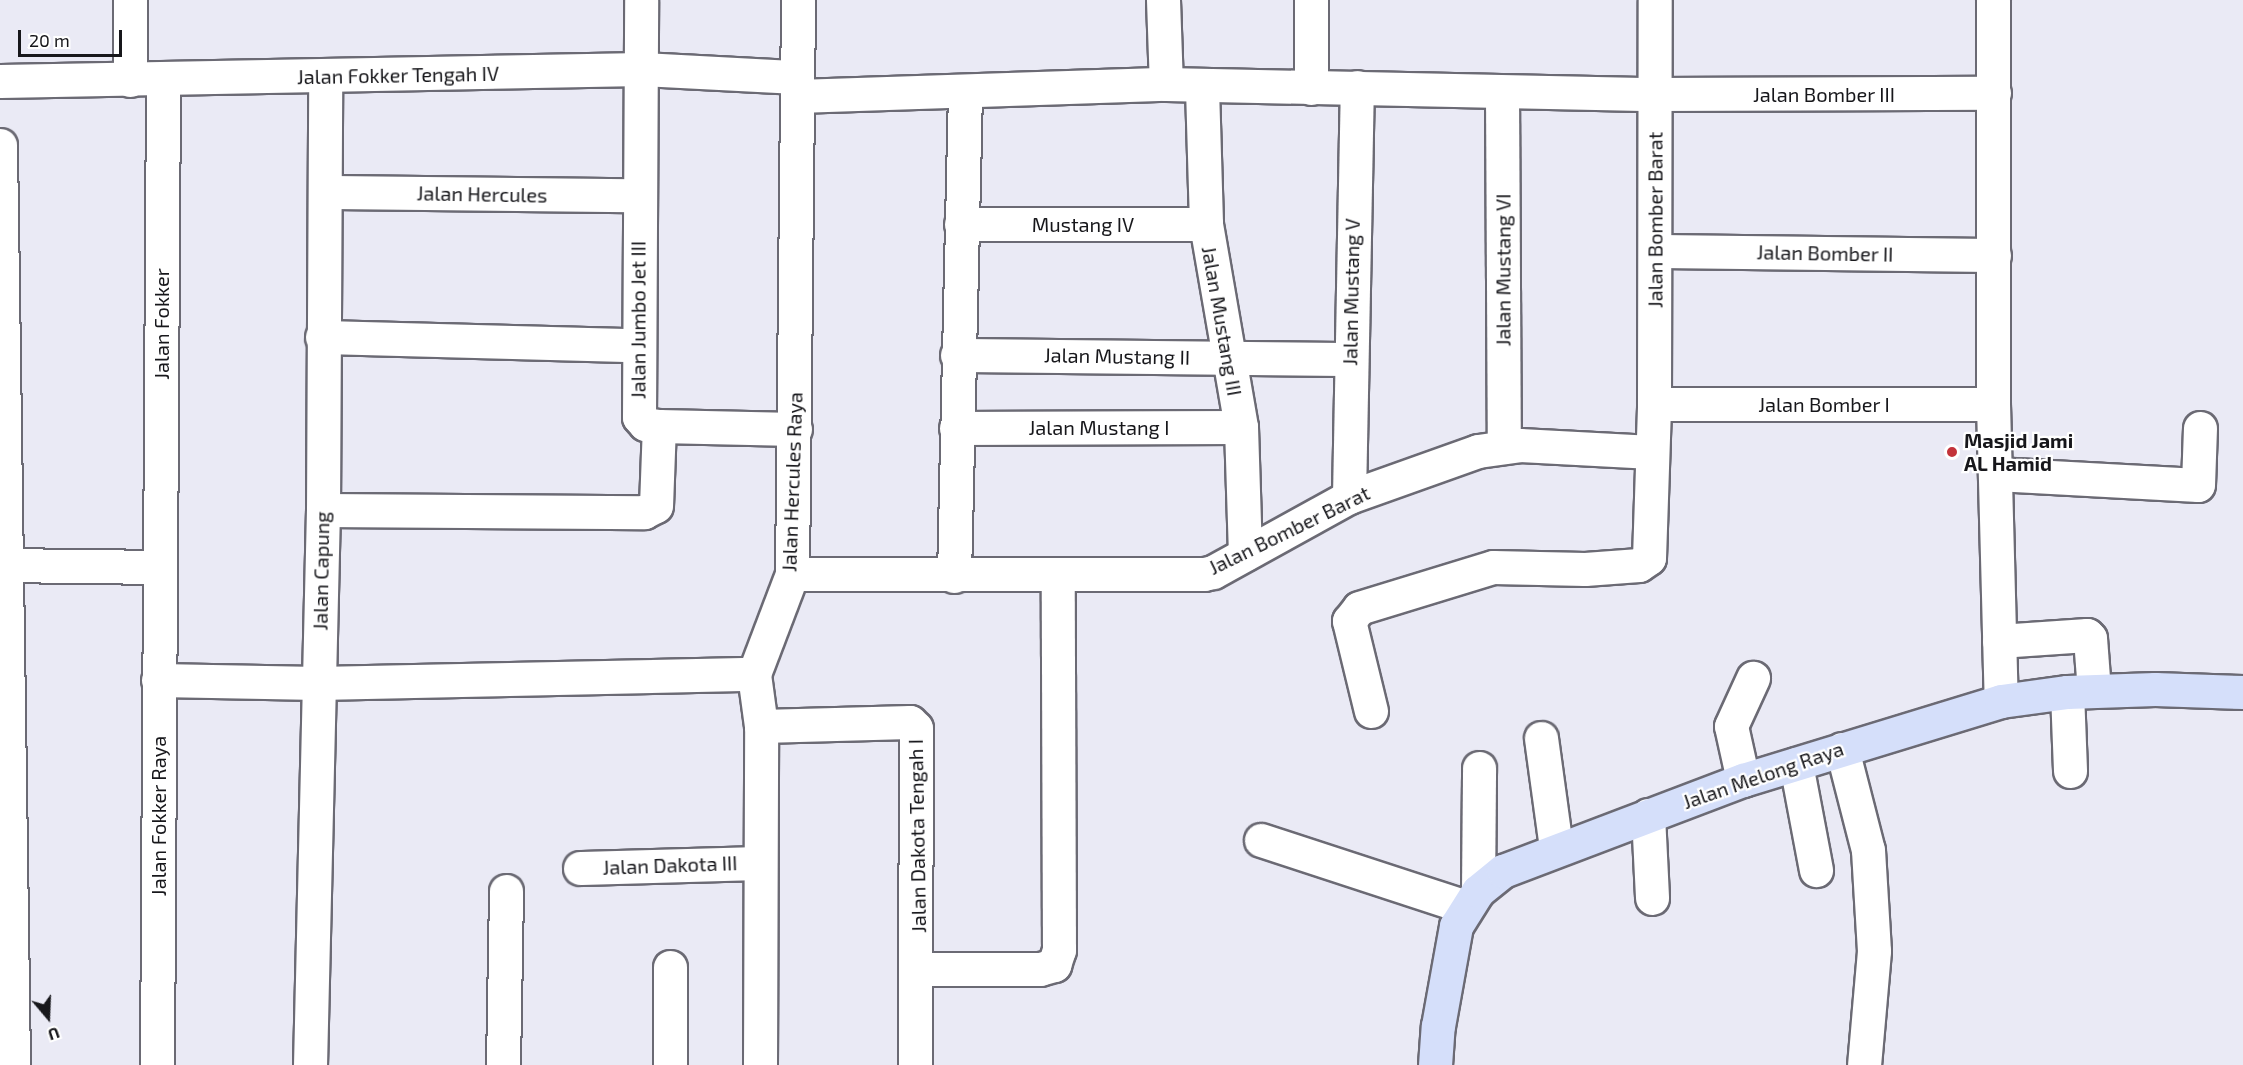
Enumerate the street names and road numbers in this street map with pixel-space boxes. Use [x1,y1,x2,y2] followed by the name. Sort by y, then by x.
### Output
[296,61,500,89] street label: Jalan Fokker Tengah IV
[1753,82,1895,106] street label: Jalan Bomber III
[1643,132,1667,308] street label: Jalan Bomber Barat
[416,181,548,207] street label: Jalan Hercules
[1491,193,1515,347] street label: Jalan Mustang VI
[1032,212,1134,236] street label: Mustang IV
[1338,218,1364,366] street label: Jalan Mustang V
[626,240,650,400] street label: Jalan Jumbo Jet III
[1756,240,1894,266] street label: Jalan Bomber II
[1197,244,1247,398] street label: Jalan Mustang III
[149,268,173,380] street label: Jalan Fokker
[1044,343,1190,369] street label: Jalan Mustang II
[777,392,807,572] street label: Jalan Hercules Raya
[1758,392,1890,416] street label: Jalan Bomber I
[1029,415,1169,439] street label: Jalan Mustang I
[1204,480,1374,580] street label: Jalan Bomber Barat
[308,511,334,631] street label: Jalan Capung
[146,736,170,896] street label: Jalan Fokker Raya
[1679,736,1847,814] street label: Jalan Melong Raya
[903,739,931,933] street label: Jalan Dakota Tengah I
[602,851,738,879] street label: Jalan Dakota III

